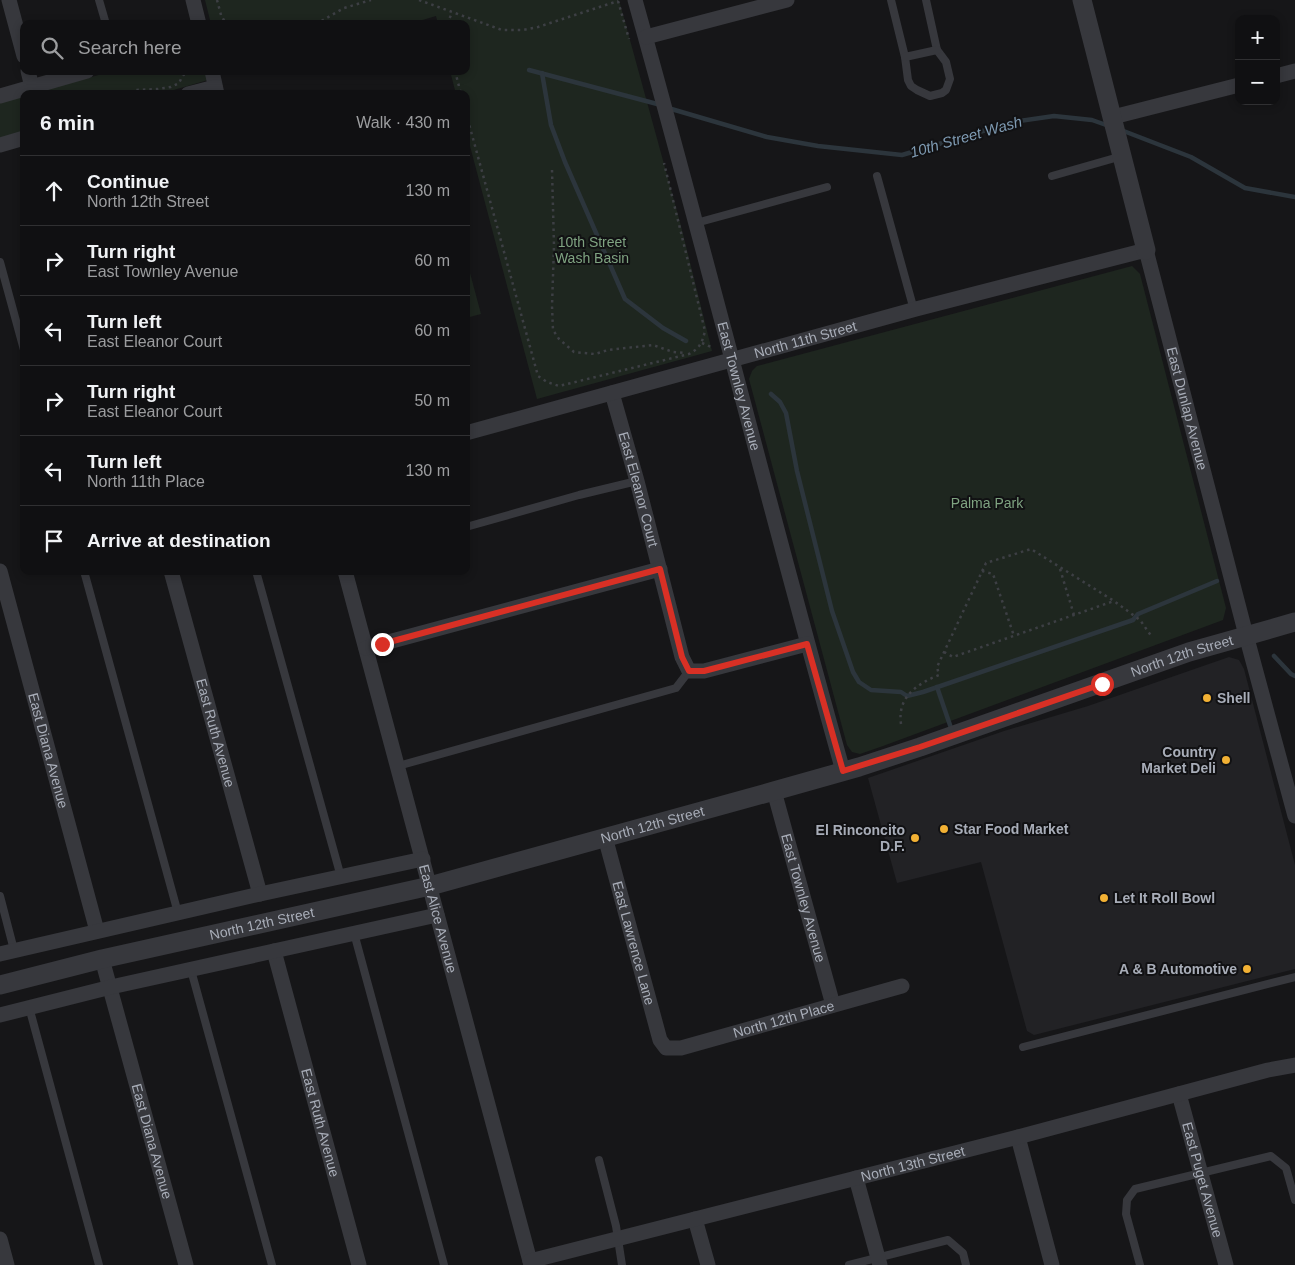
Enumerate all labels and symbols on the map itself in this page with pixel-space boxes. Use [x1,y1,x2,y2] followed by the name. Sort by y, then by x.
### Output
[908,112,1024,161] water label: 10th Street Wash
[555,234,629,266] park label: 10th Street Wash Basin
[752,318,859,361] street label: North 11th Street
[714,320,764,453] street label: East Townley Avenue
[1163,345,1211,472] street label: East Dunlap Avenue
[615,430,662,549] street label: East Eleanor Court
[951,495,1024,511] park label: Palma Park
[1129,632,1235,680] street label: North 12th Street
[371,633,394,656] route end
[1091,673,1114,696] route start
[193,677,238,789] street label: East Ruth Avenue
[1217,690,1250,706] place label: Shell
[25,691,72,810] street label: East Diana Avenue
[1201,692,1213,704] marker: Shell
[1141,744,1216,776] place label: Country Market Deli
[1220,754,1232,766] marker: Country Market Deli
[599,803,706,847] street label: North 12th Street
[954,821,1069,837] place label: Star Food Market
[816,822,905,854] place label: El Rinconcito D.F.
[938,823,950,835] marker: Star Food Market
[778,832,829,964] street label: East Townley Avenue
[909,832,921,844] marker: El Rinconcito D.F.
[416,863,460,975] street label: East Alice Avenue
[609,879,658,1007] street label: East Lawrence Lane
[1114,890,1215,906] place label: Let It Roll Bowl
[1098,892,1110,904] marker: Let It Roll Bowl
[208,904,316,943] street label: North 12th Street
[1119,961,1237,977] place label: A & B Automotive
[1241,963,1253,975] marker: A & B Automotive
[731,997,836,1041] street label: North 12th Place
[298,1067,343,1179] street label: East Ruth Avenue
[129,1082,176,1201] street label: East Diana Avenue
[1179,1120,1226,1239] street label: East Puget Avenue
[859,1143,967,1185] street label: North 13th Street

